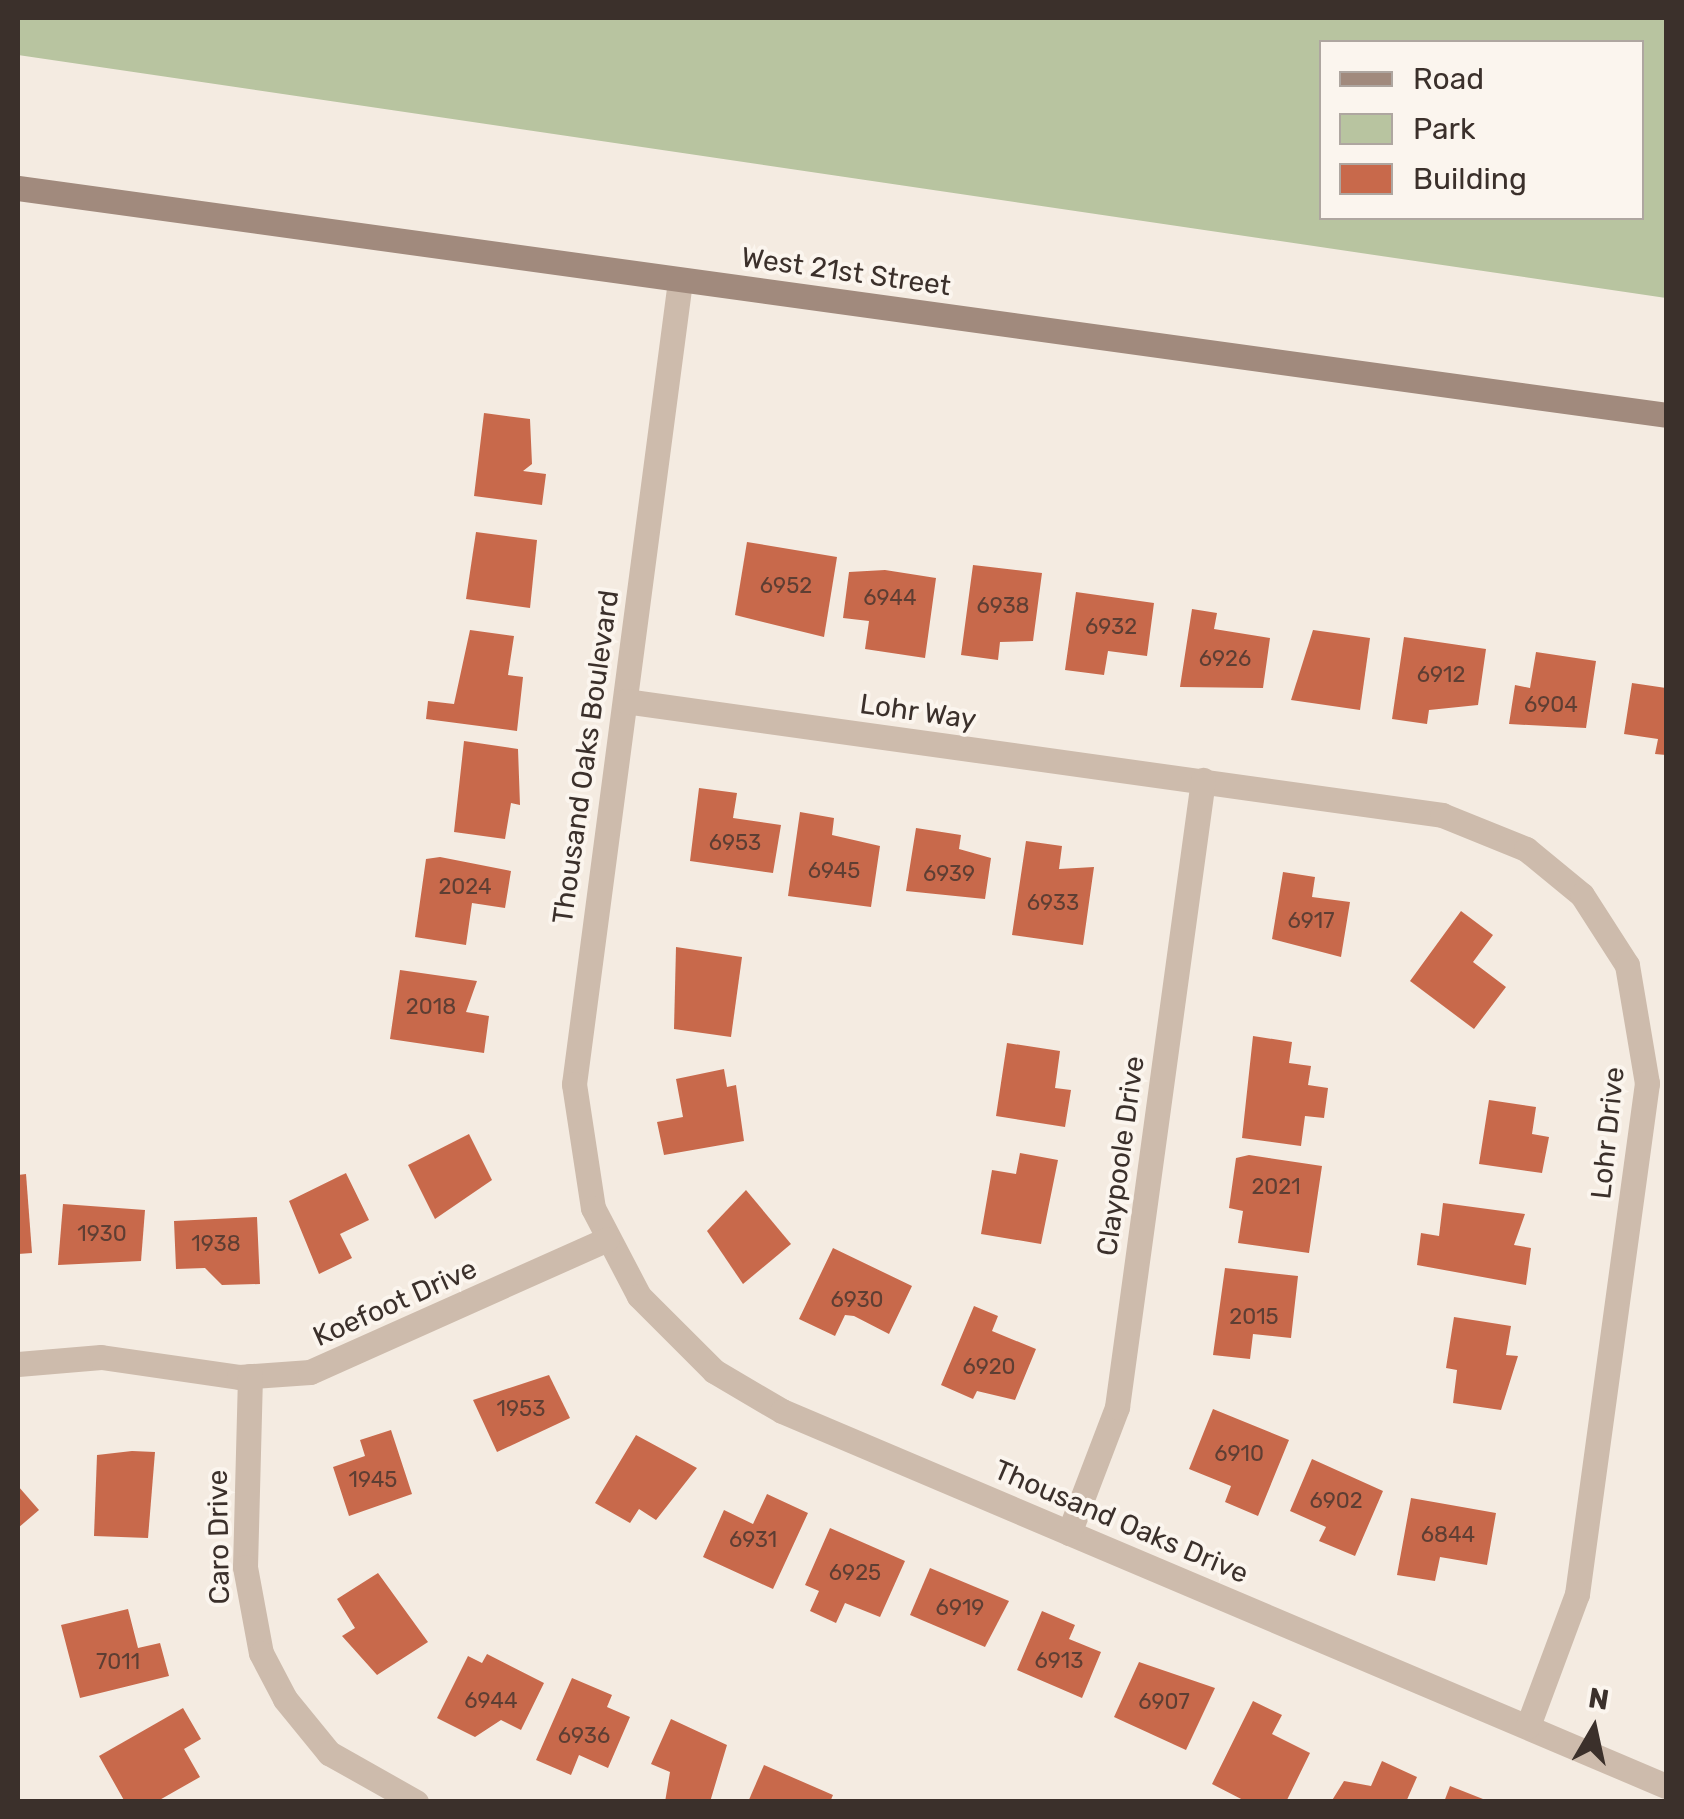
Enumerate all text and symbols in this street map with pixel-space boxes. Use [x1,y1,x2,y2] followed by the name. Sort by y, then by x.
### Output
[1319,40,1644,220] legend
[1413,61,1484,97] text: Road
[1413,111,1475,147] text: Park
[1413,161,1527,197] text: Building
[739,241,953,303] street label: West 21st Street
[760,573,812,599] house number: 6952
[863,585,917,611] house number: 6944
[546,588,626,926] street label: Thousand Oaks Boulevard
[976,593,1030,619] house number: 6938
[1085,614,1137,640] house number: 6932
[1199,646,1251,672] house number: 6926
[1417,662,1465,688] house number: 6912
[857,687,979,737] street label: Lohr Way
[1524,692,1578,718] house number: 6904
[709,830,761,856] house number: 6953
[808,858,860,884] house number: 6945
[923,861,975,887] house number: 6939
[438,874,492,900] house number: 2024
[1027,890,1079,916] house number: 6933
[1287,908,1335,934] house number: 6917
[406,994,456,1020] house number: 2018
[1090,1054,1152,1258] street label: Claypoole Drive
[1584,1065,1632,1201] street label: Lohr Drive
[1251,1174,1301,1200] house number: 2021
[77,1221,127,1247] house number: 1930
[191,1231,241,1257] house number: 1938
[308,1252,482,1354] street label: Koefoot Drive
[830,1287,884,1313] house number: 6930
[1229,1304,1279,1330] house number: 2015
[962,1354,1016,1380] house number: 6920
[497,1396,545,1422] house number: 1953
[1214,1441,1264,1467] house number: 6910
[989,1453,1253,1591] street label: Thousand Oaks Drive
[349,1467,397,1493] house number: 1945
[201,1469,237,1605] street label: Caro Drive
[1309,1488,1363,1514] house number: 6902
[1421,1522,1475,1548] house number: 6844
[729,1527,777,1553] house number: 6931
[829,1560,881,1586] house number: 6925
[936,1595,984,1621] house number: 6919
[1035,1648,1083,1674] house number: 6913
[96,1649,140,1675] house number: 7011
[1544,1679,1644,1779] north arrow
[1586,1681,1611,1717] text: N
[464,1688,518,1714] house number: 6944
[1138,1689,1190,1715] house number: 6907
[558,1723,610,1749] house number: 6936

